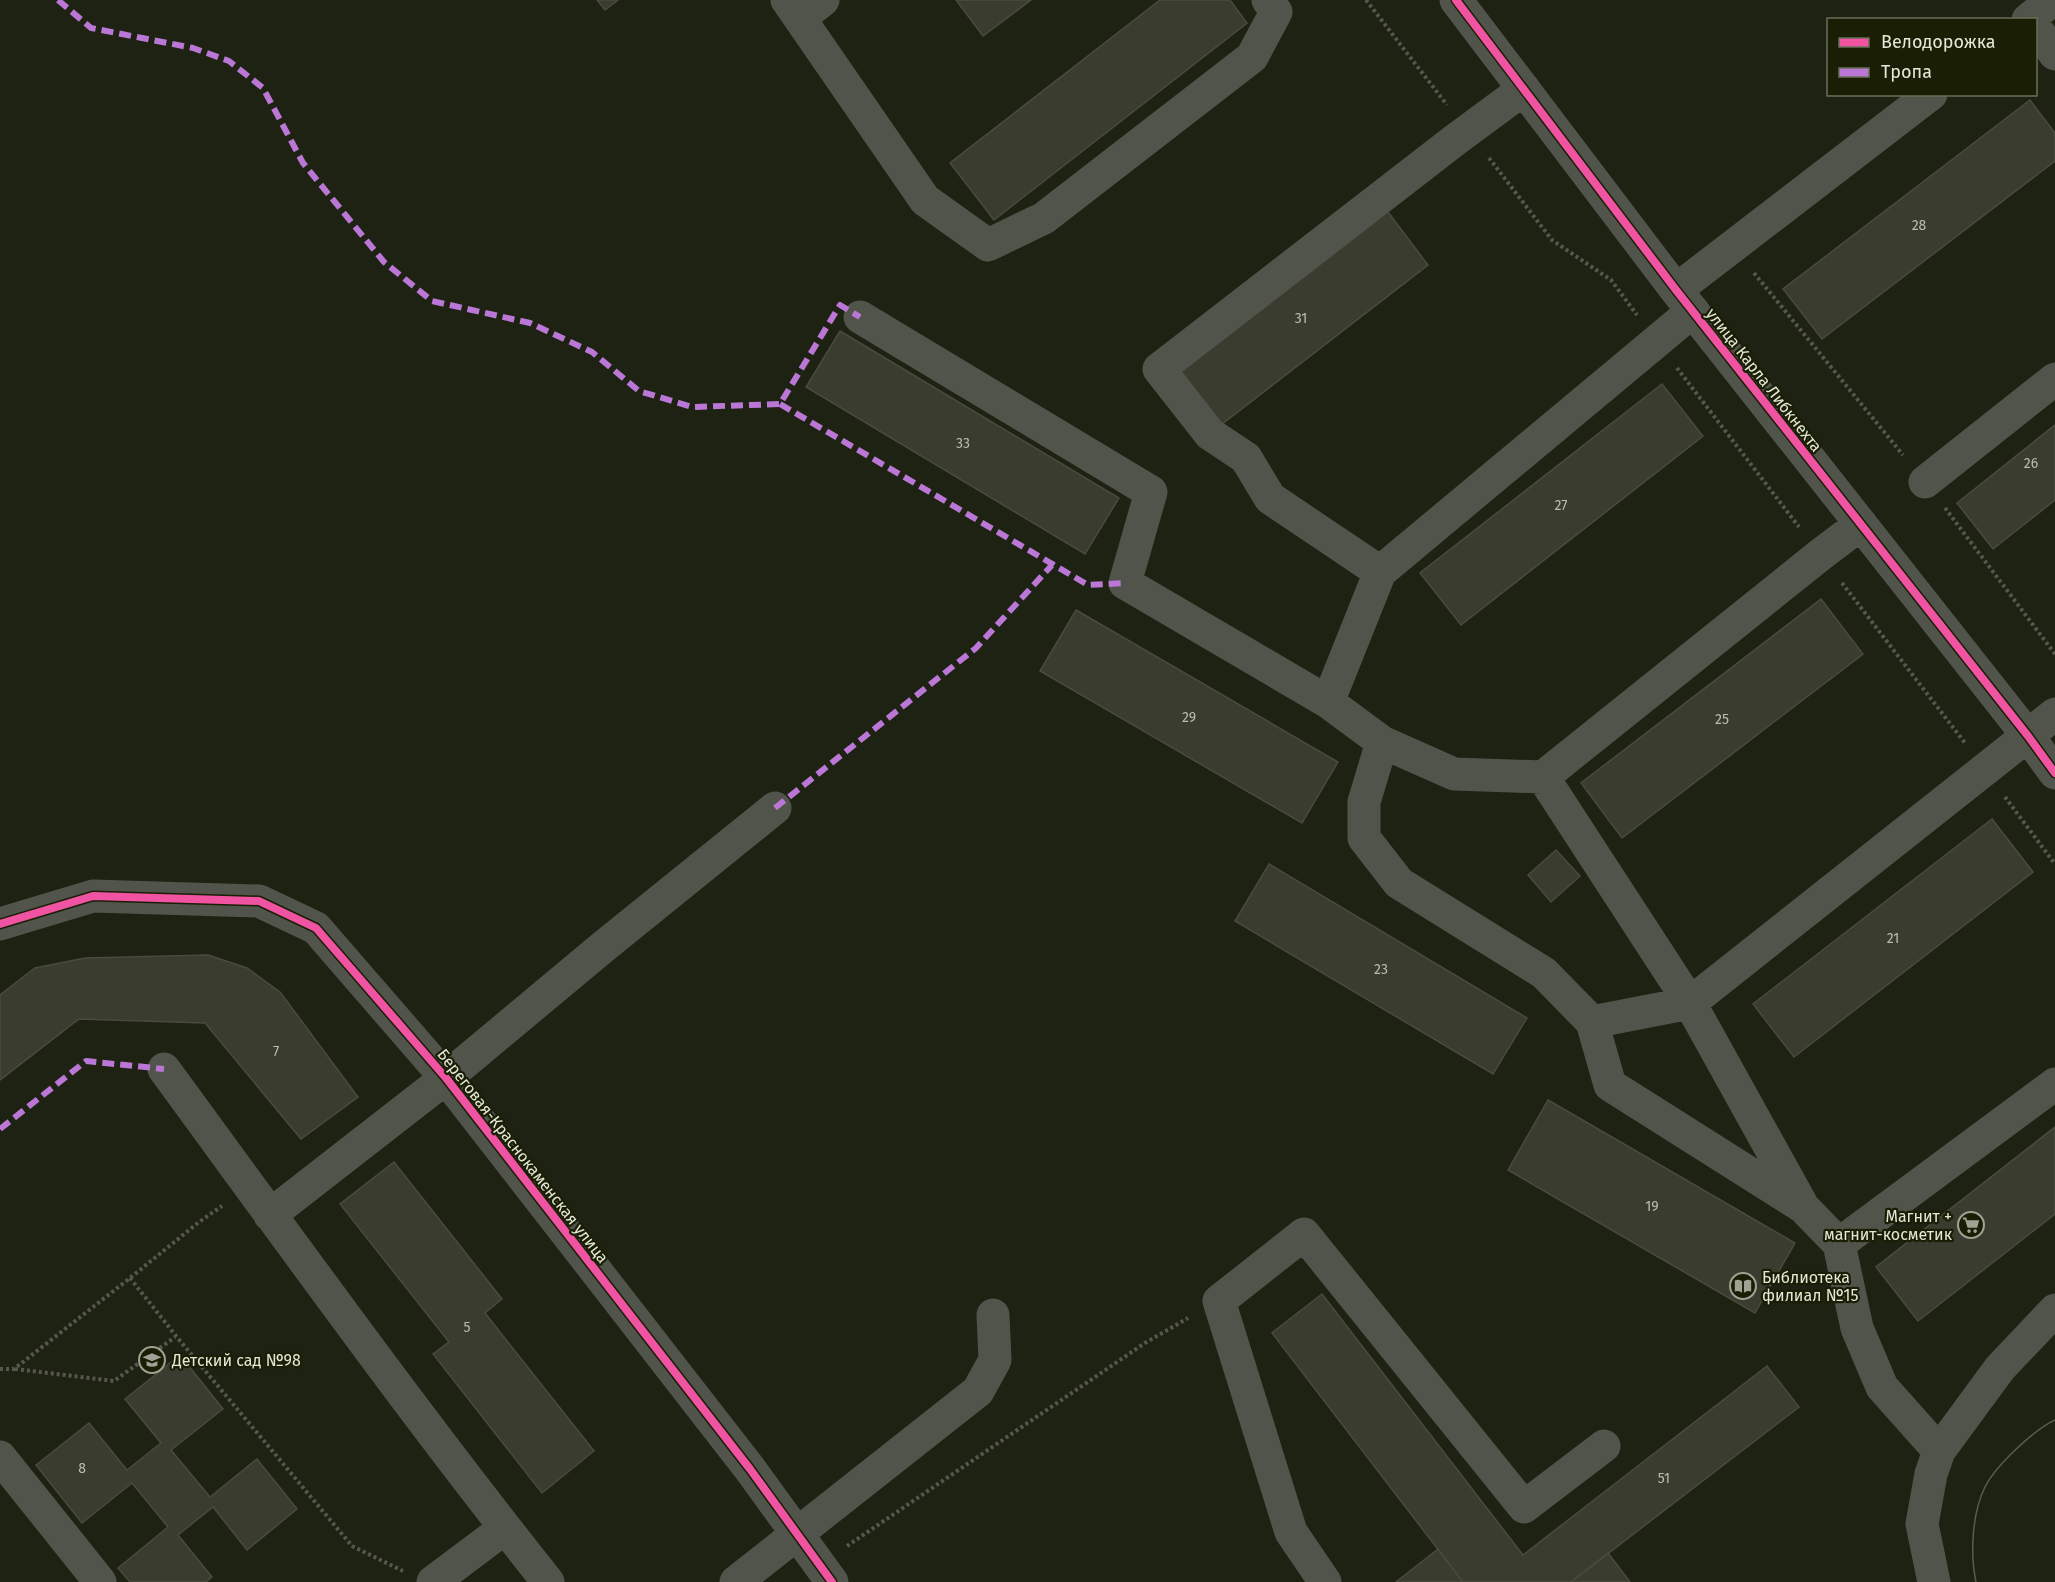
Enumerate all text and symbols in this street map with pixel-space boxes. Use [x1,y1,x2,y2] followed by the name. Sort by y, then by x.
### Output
[1827,18,2037,96] legend
[1881,31,1996,53] text: Велодорожка
[1881,61,1932,83] text: Тропа
[1912,217,1927,234] house number: 28
[1702,304,1826,456] street label: улица Карла Либкнехта
[1295,310,1307,327] house number: 31
[956,435,970,452] house number: 33
[2024,455,2038,472] house number: 26
[1554,497,1568,514] house number: 27
[1182,709,1196,726] house number: 29
[1715,711,1729,728] house number: 25
[1887,930,1899,947] house number: 21
[1374,961,1388,978] house number: 23
[273,1043,279,1060] house number: 7
[433,1045,613,1267] street label: Береговая-Краснокаменская улица
[1645,1198,1659,1215] house number: 19
[1824,1207,1953,1244] place label: Магнит + магнит-косметик
[1956,1210,1986,1240] supermarket icon: Магнит + магнит-косметик
[1762,1268,1859,1305] place label: Библиотека филиал №15
[1728,1271,1758,1301] library icon: Библиотека филиал №15
[463,1319,471,1336] house number: 5
[137,1345,167,1375] school or university icon: Детский сад №98
[171,1351,301,1370] place label: Детский сад №98
[78,1460,86,1477] house number: 8
[1658,1470,1670,1487] house number: 51

